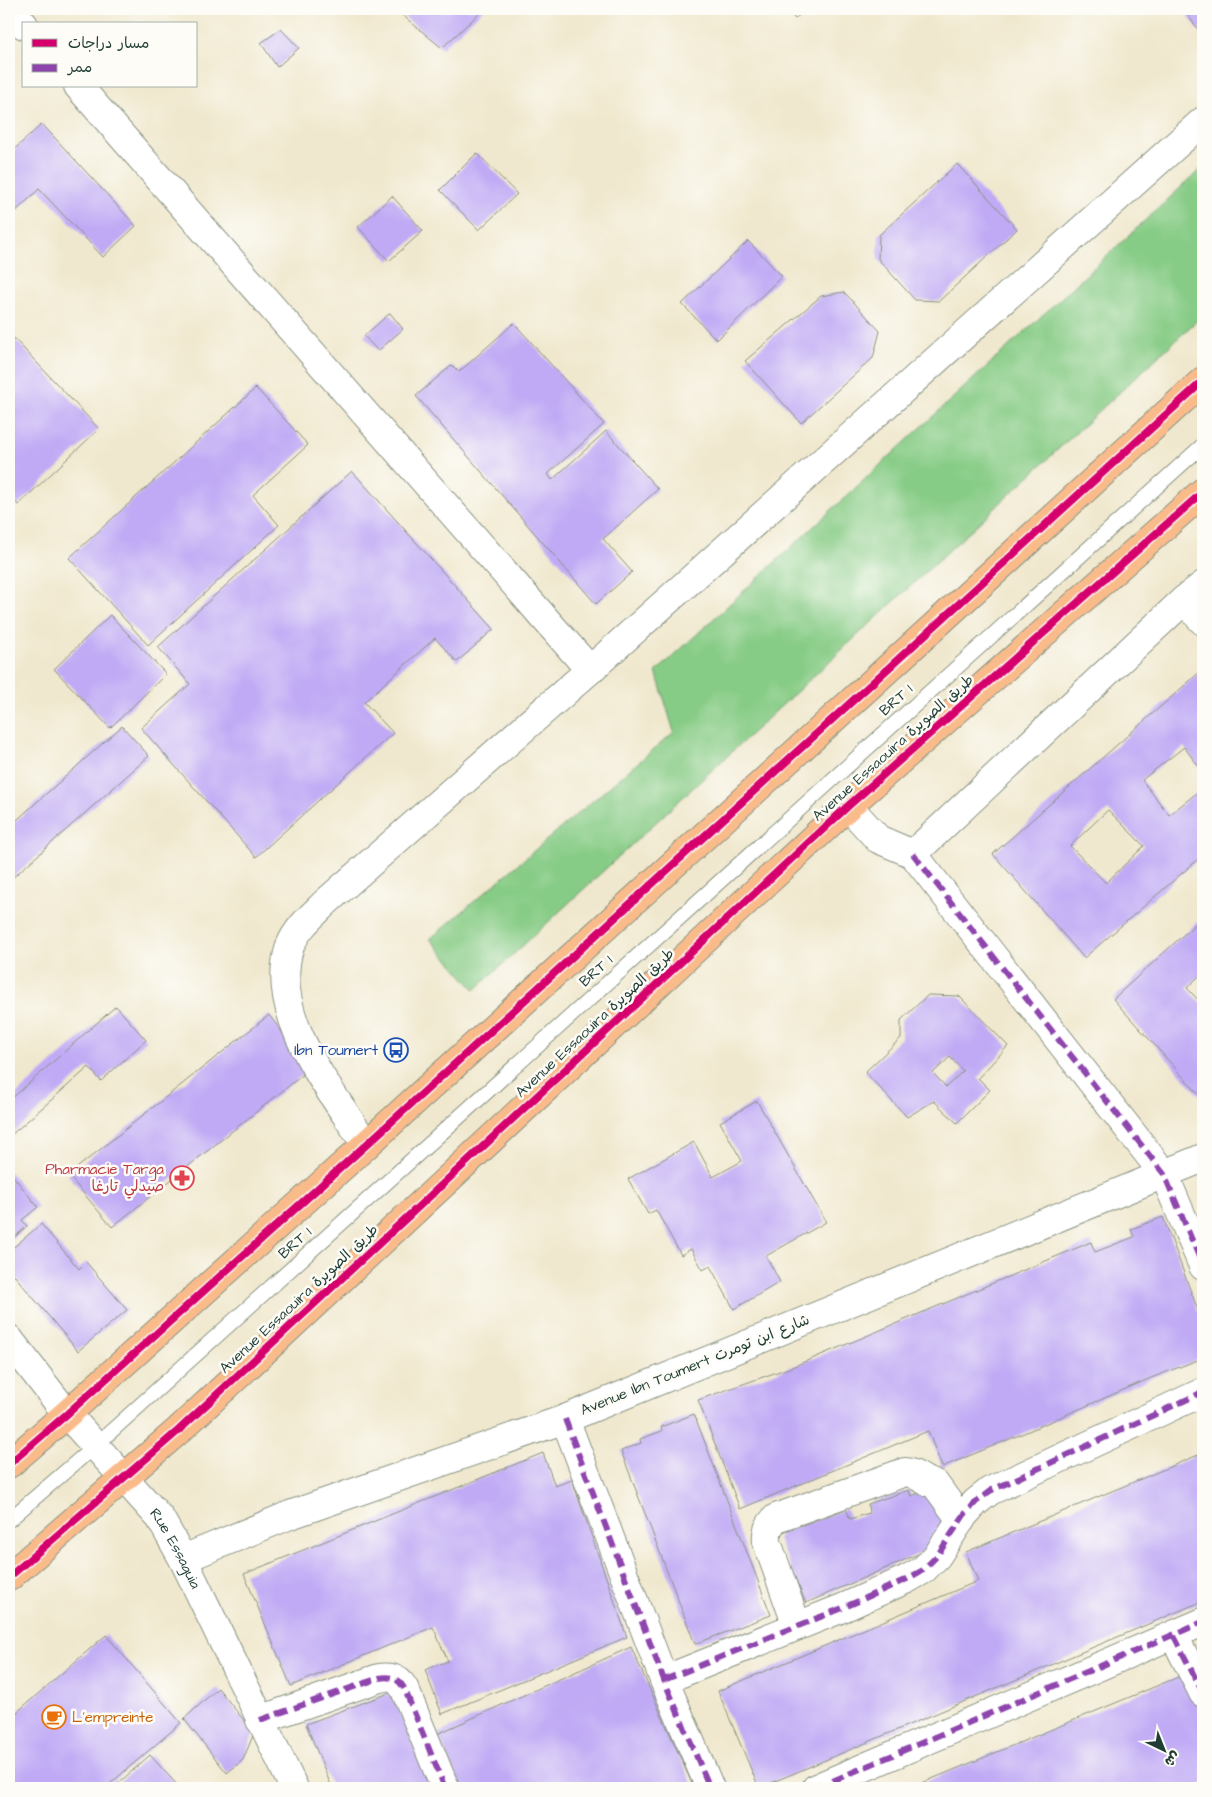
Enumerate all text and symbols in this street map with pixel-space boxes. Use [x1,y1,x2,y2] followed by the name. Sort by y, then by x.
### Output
[22,22,198,88] legend
[68,33,149,54] text: مسار دراجات
[66,57,92,78] text: ممر
[808,670,978,826] street label: Avenue Essaouira طريق الصويرة
[875,679,917,721] street label: BRT 1
[511,943,679,1103] street label: Avenue Essaouira طريق الصويرة
[575,950,617,992] street label: BRT 1
[383,1037,409,1063] bus stop icon: Ibn Toumert
[294,1040,378,1061] place label: Ibn Toumert
[45,1159,164,1199] place label: Pharmacie Targa صيدلي تارغا
[169,1165,195,1191] pharmacy icon: Pharmacie Targa صيدلي تارغا
[215,1219,383,1379] street label: Avenue Essaouira طريق الصويرة
[274,1222,316,1264] street label: BRT 1
[577,1309,813,1421] street label: Avenue Ibn Toumert شارع ابن تومرت
[145,1503,206,1593] street label: Rue Essaguia
[41,1704,67,1730] cafe icon: L'empreinte
[72,1707,153,1728] place label: L'empreinte
[1140,1724,1190,1774] north arrow
[1160,1746,1185,1771] text: ش

